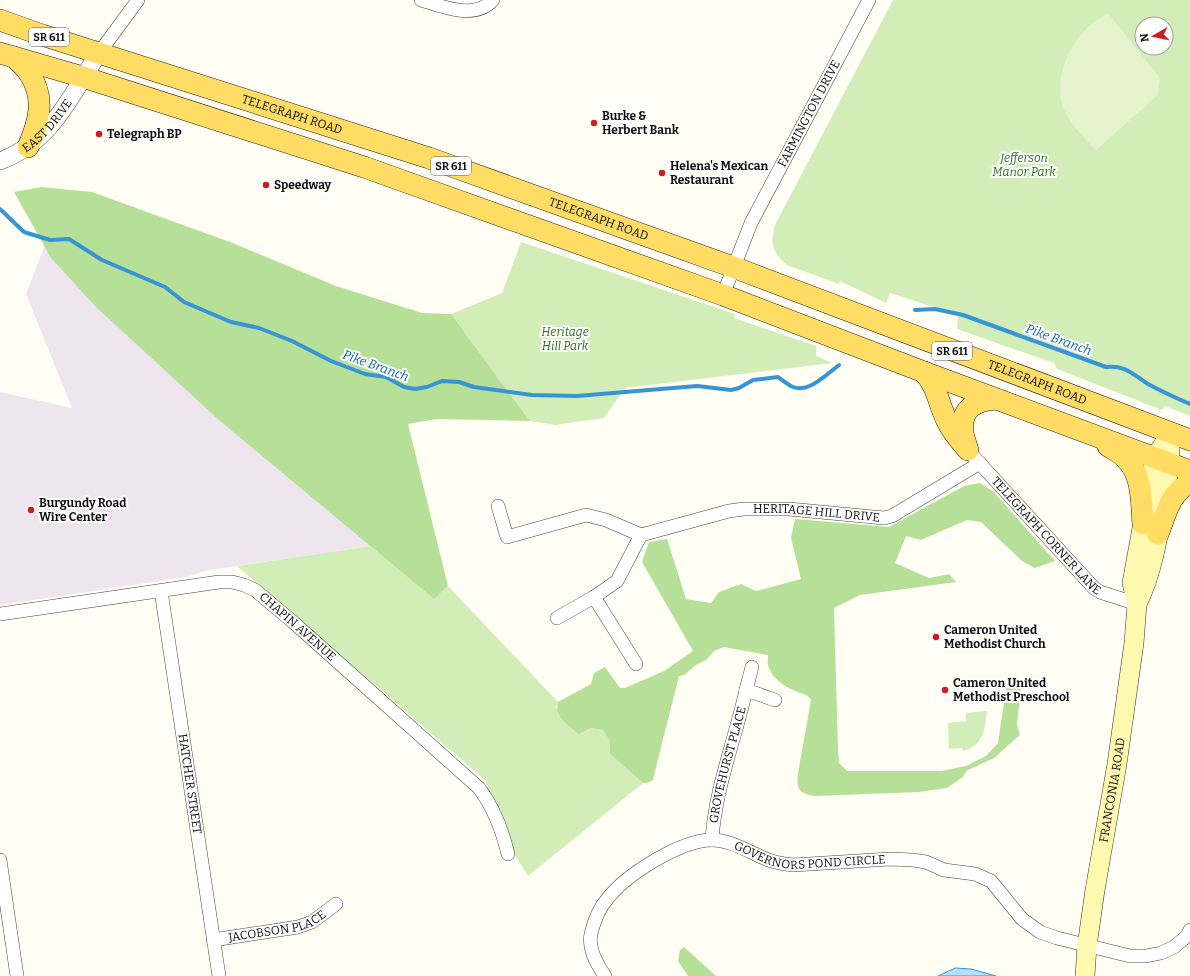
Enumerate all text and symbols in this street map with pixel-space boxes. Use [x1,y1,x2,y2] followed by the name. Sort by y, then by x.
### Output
[1134,16,1174,56] north arrow
[29,28,69,46] road number: SR 611
[1137,32,1152,43] text: N
[775,58,843,169] street label: FARMINGTON DRIVE
[240,92,344,137] street label: TELEGRAPH ROAD
[20,96,75,155] street label: EAST DRIVE
[602,109,680,137] place label: Burke & Herbert Bank
[589,118,599,128] marker: Burke & Herbert Bank
[107,127,182,141] place label: Telegraph BP
[94,129,104,139] marker: Telegraph BP
[992,151,1056,179] park label: Jefferson Manor Park
[431,157,471,175] road number: SR 611
[670,159,768,187] place label: Helena's Mexican Restaurant
[657,168,667,178] marker: Helena's Mexican Restaurant
[274,178,332,192] place label: Speedway
[261,180,271,190] marker: Speedway
[547,195,650,243] street label: TELEGRAPH ROAD
[1024,321,1094,358] water label: Pike Branch
[541,325,589,353] park label: Heritage Hill Park
[932,342,972,360] road number: SR 611
[341,347,411,384] water label: Pike Branch
[986,357,1089,407] street label: TELEGRAPH ROAD
[989,474,1104,598] street label: TELEGRAPH CORNER LANE
[39,496,127,524] place label: Burgundy Road Wire Center
[753,502,881,525] street label: HERITAGE HILL DRIVE
[26,505,36,515] marker: Burgundy Road Wire Center
[256,590,339,664] street label: CHAPIN AVENUE
[944,623,1046,651] place label: Cameron United Methodist Church
[931,632,941,642] marker: Cameron United Methodist Church
[953,676,1070,704] place label: Cameron United Methodist Preschool
[940,685,950,695] marker: Cameron United Methodist Preschool
[707,705,749,824] street label: GROVEHURST PLACE
[176,733,205,835] street label: HATCHER STREET
[1096,737,1128,843] street label: FRANCONIA ROAD
[732,838,886,872] street label: GOVERNORS POND CIRCLE
[227,907,329,945] street label: JACOBSON PLACE

